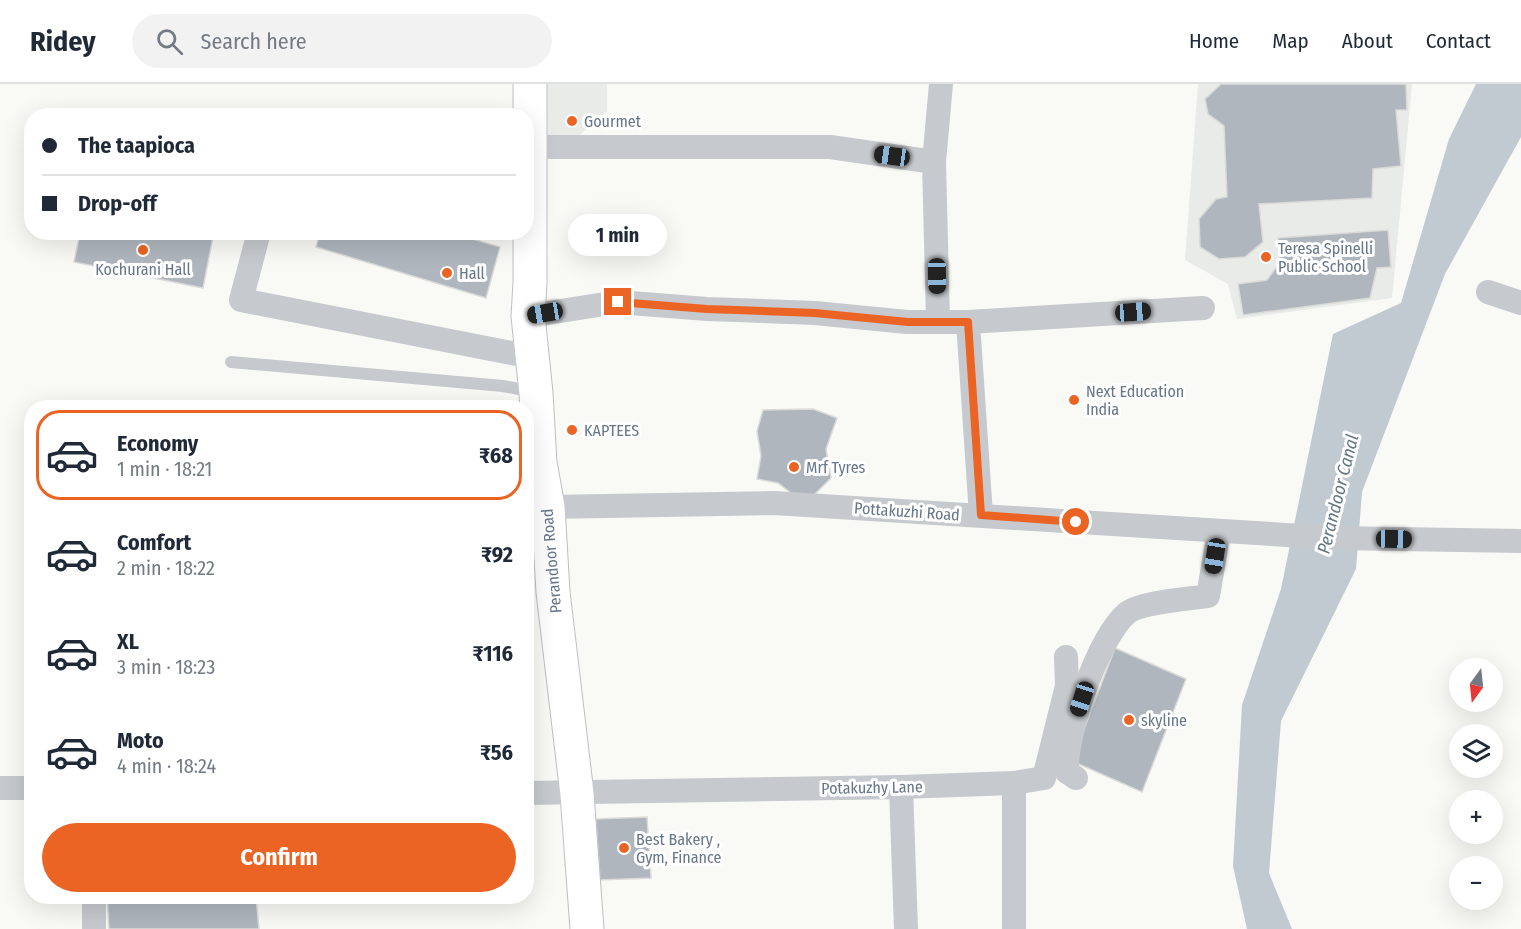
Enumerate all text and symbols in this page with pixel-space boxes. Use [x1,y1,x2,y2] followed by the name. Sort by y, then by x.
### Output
[132,14,552,68] search box
[30,25,96,58] text: Ridey
[153,25,186,58] icon: search
[201,28,307,55] text: Search here
[1189,28,1239,54] text: Home
[1272,28,1309,54] text: Map
[1342,28,1393,54] text: About
[1426,28,1491,54] text: Contact
[584,112,642,131] place label: Gourmet
[565,114,579,128] marker: Gourmet
[78,132,195,159] text: The taapioca
[873,145,911,167] car
[78,190,157,217] text: Drop-off
[568,215,668,257] callout: 1 min
[596,223,639,247] text: 1 min
[1278,239,1373,276] place label: Teresa Spinelli Public School
[136,243,150,257] marker: Kochurani Hall
[1259,250,1273,264] marker: Teresa Spinelli Public School
[928,258,946,294] car
[95,260,191,279] place label: Kochurani Hall
[459,264,485,283] place label: Hall
[440,266,454,280] marker: Hall
[604,288,631,315] route end
[526,301,564,325] car
[1114,302,1152,322] car
[1086,382,1184,419] place label: Next Education India
[1067,393,1081,407] marker: Next Education India
[584,421,639,440] place label: KAPTEES
[565,423,579,437] marker: KAPTEES
[45,428,99,482] icon: car
[117,430,198,457] text: Economy
[1313,432,1364,556] water label: Perandoor Canal
[479,442,513,469] text: ₹68
[117,457,212,481] text: 1 min · 18:21
[806,458,866,477] place label: Mrf Tyres
[787,460,801,474] marker: Mrf Tyres
[853,498,960,525] street label: Pottakuzhi Road
[537,508,566,614] street label: Perandoor Road
[1062,508,1089,535] route start
[45,527,99,581] icon: car
[117,529,191,556] text: Comfort
[1376,530,1412,548] car
[1203,537,1227,575] car
[481,541,513,568] text: ₹92
[117,556,215,580] text: 2 min · 18:22
[45,626,99,680] icon: car
[117,628,139,655] text: XL
[473,640,513,667] text: ₹116
[117,655,215,679] text: 3 min · 18:23
[1449,658,1503,712] north arrow
[1449,658,1503,910] map controls
[1068,679,1096,719] car
[1141,711,1187,730] place label: skyline
[1122,713,1136,727] marker: skyline
[1449,724,1503,778] button: layers
[45,725,99,779] icon: car
[117,727,164,754] text: Moto
[480,739,513,766] text: ₹56
[117,754,216,778] text: 4 min · 18:24
[821,777,923,798] street label: Potakuzhy Lane
[1449,790,1503,844] button: +
[42,823,516,892] button: Confirm
[636,830,721,867] place label: Best Bakery , Gym, Finance
[617,841,631,855] marker: Best Bakery , Gym, Finance
[1449,856,1503,910] button: −

